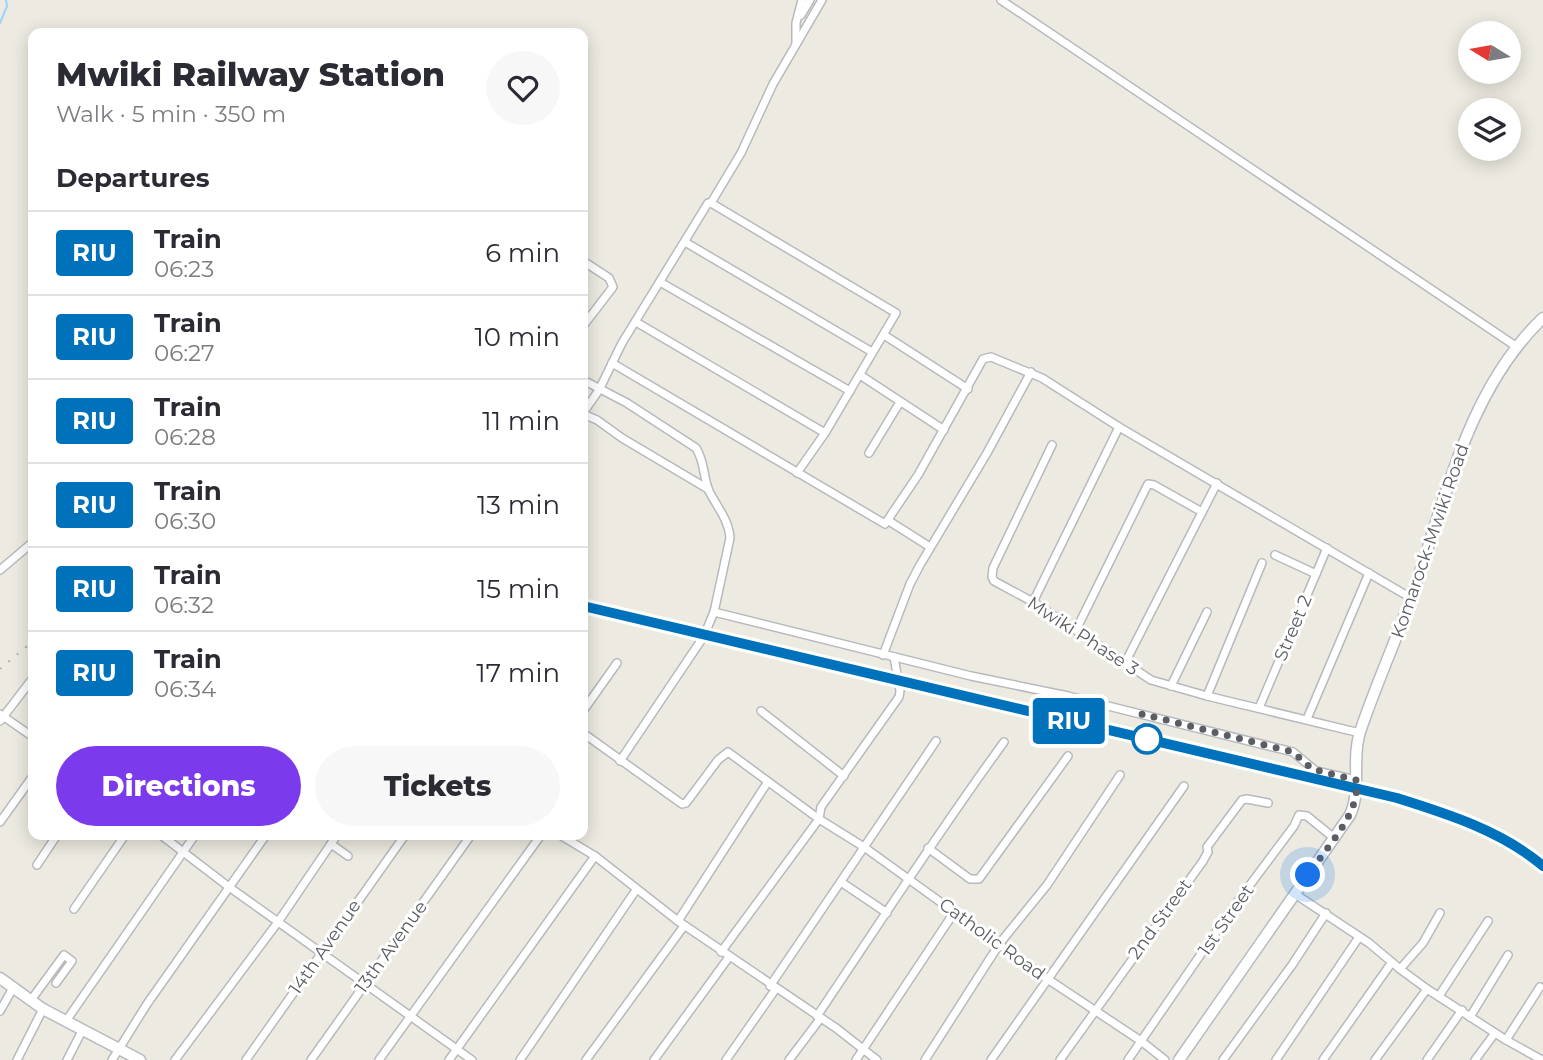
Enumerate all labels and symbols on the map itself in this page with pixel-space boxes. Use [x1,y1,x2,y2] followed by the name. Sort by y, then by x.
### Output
[1458,21,1521,84] north arrow
[1386,441,1474,641] street label: Komarock-Mwiki Road
[1023,592,1143,680] street label: Mwiki Phase 3
[1269,592,1317,664] street label: Street 2
[1029,698,1109,744] line badge: RIU
[1132,724,1162,754] unlabelled marker
[1290,857,1325,892] your location
[1124,875,1196,963] street label: 2nd Street
[1194,880,1258,960] street label: 1st Street
[935,893,1049,985] street label: Catholic Road
[284,895,366,999] street label: 14th Avenue
[350,896,432,997] street label: 13th Avenue

